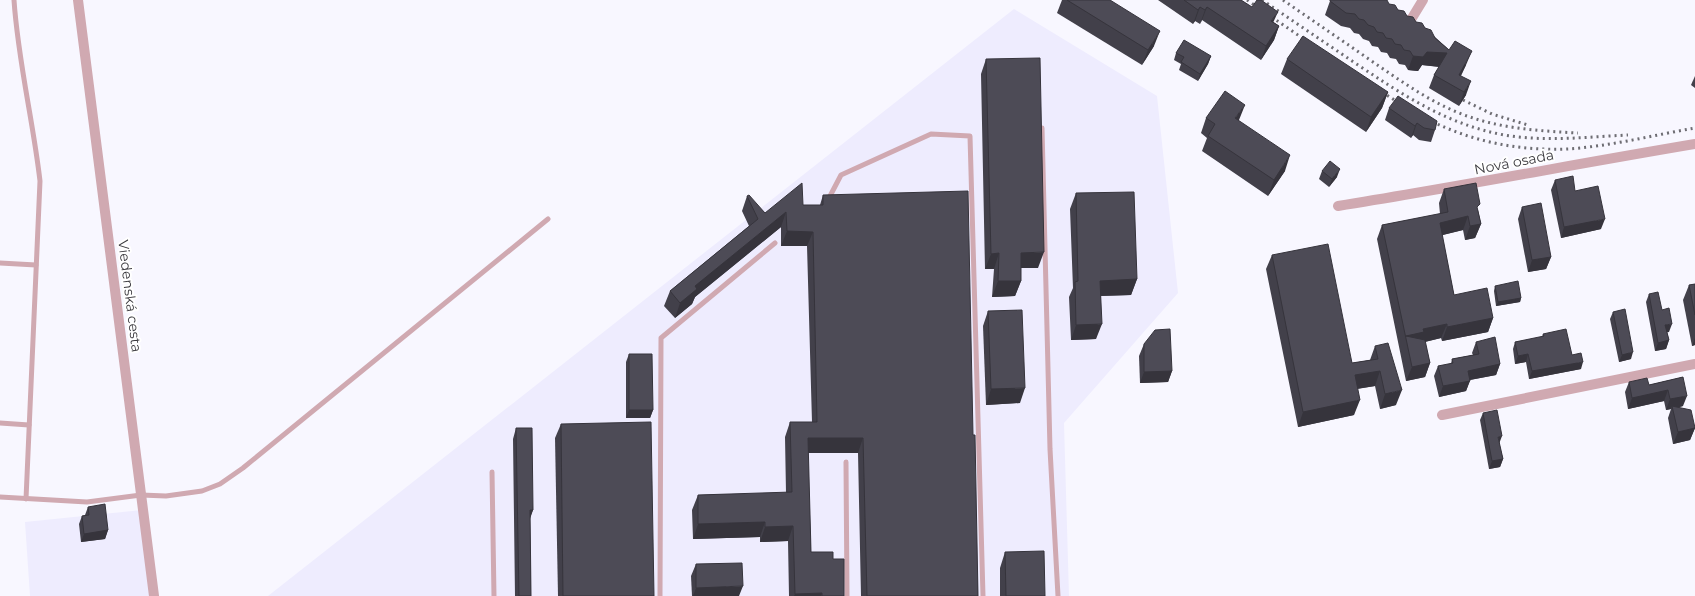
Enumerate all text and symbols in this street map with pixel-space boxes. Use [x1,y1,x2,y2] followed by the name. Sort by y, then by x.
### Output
[1473,145,1555,179] street label: Nová osada
[114,239,146,353] street label: Viedenská cesta

